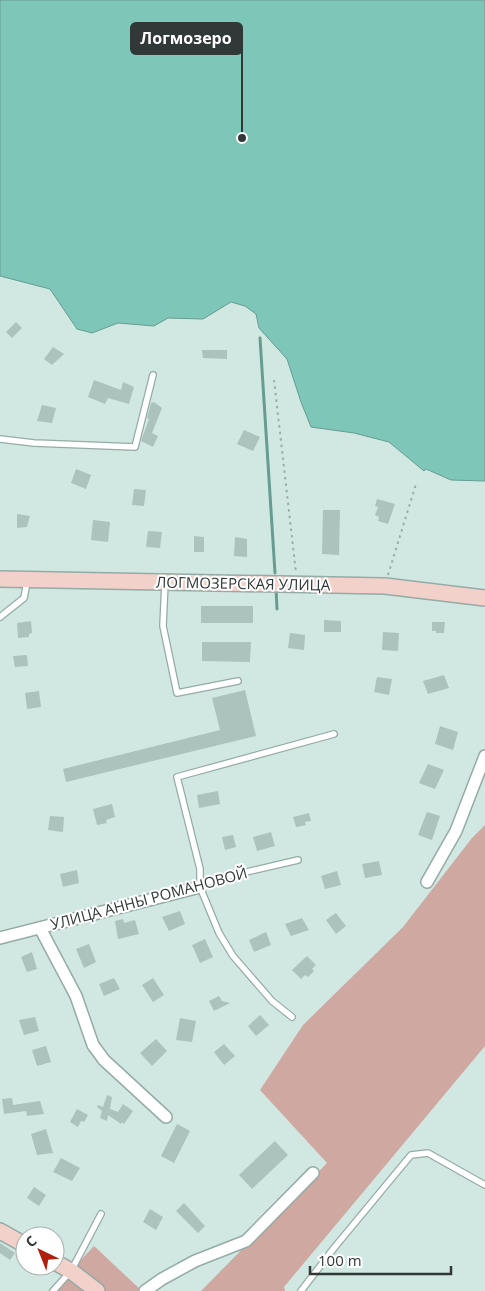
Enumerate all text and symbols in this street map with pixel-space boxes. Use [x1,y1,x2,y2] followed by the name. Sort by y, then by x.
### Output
[131,23,242,54] callout: Логмозеро
[140,27,232,49] text: Логмозеро
[156,571,331,595] street label: ЛОГМОЗЕРСКАЯ УЛИЦА
[48,862,249,934] street label: УЛИЦА АННЫ РОМАНОВОЙ
[15,1226,65,1276] north arrow
[21,1231,41,1251] text: С
[310,1244,451,1276] scale bar
[318,1250,362,1270] text: 100 m

